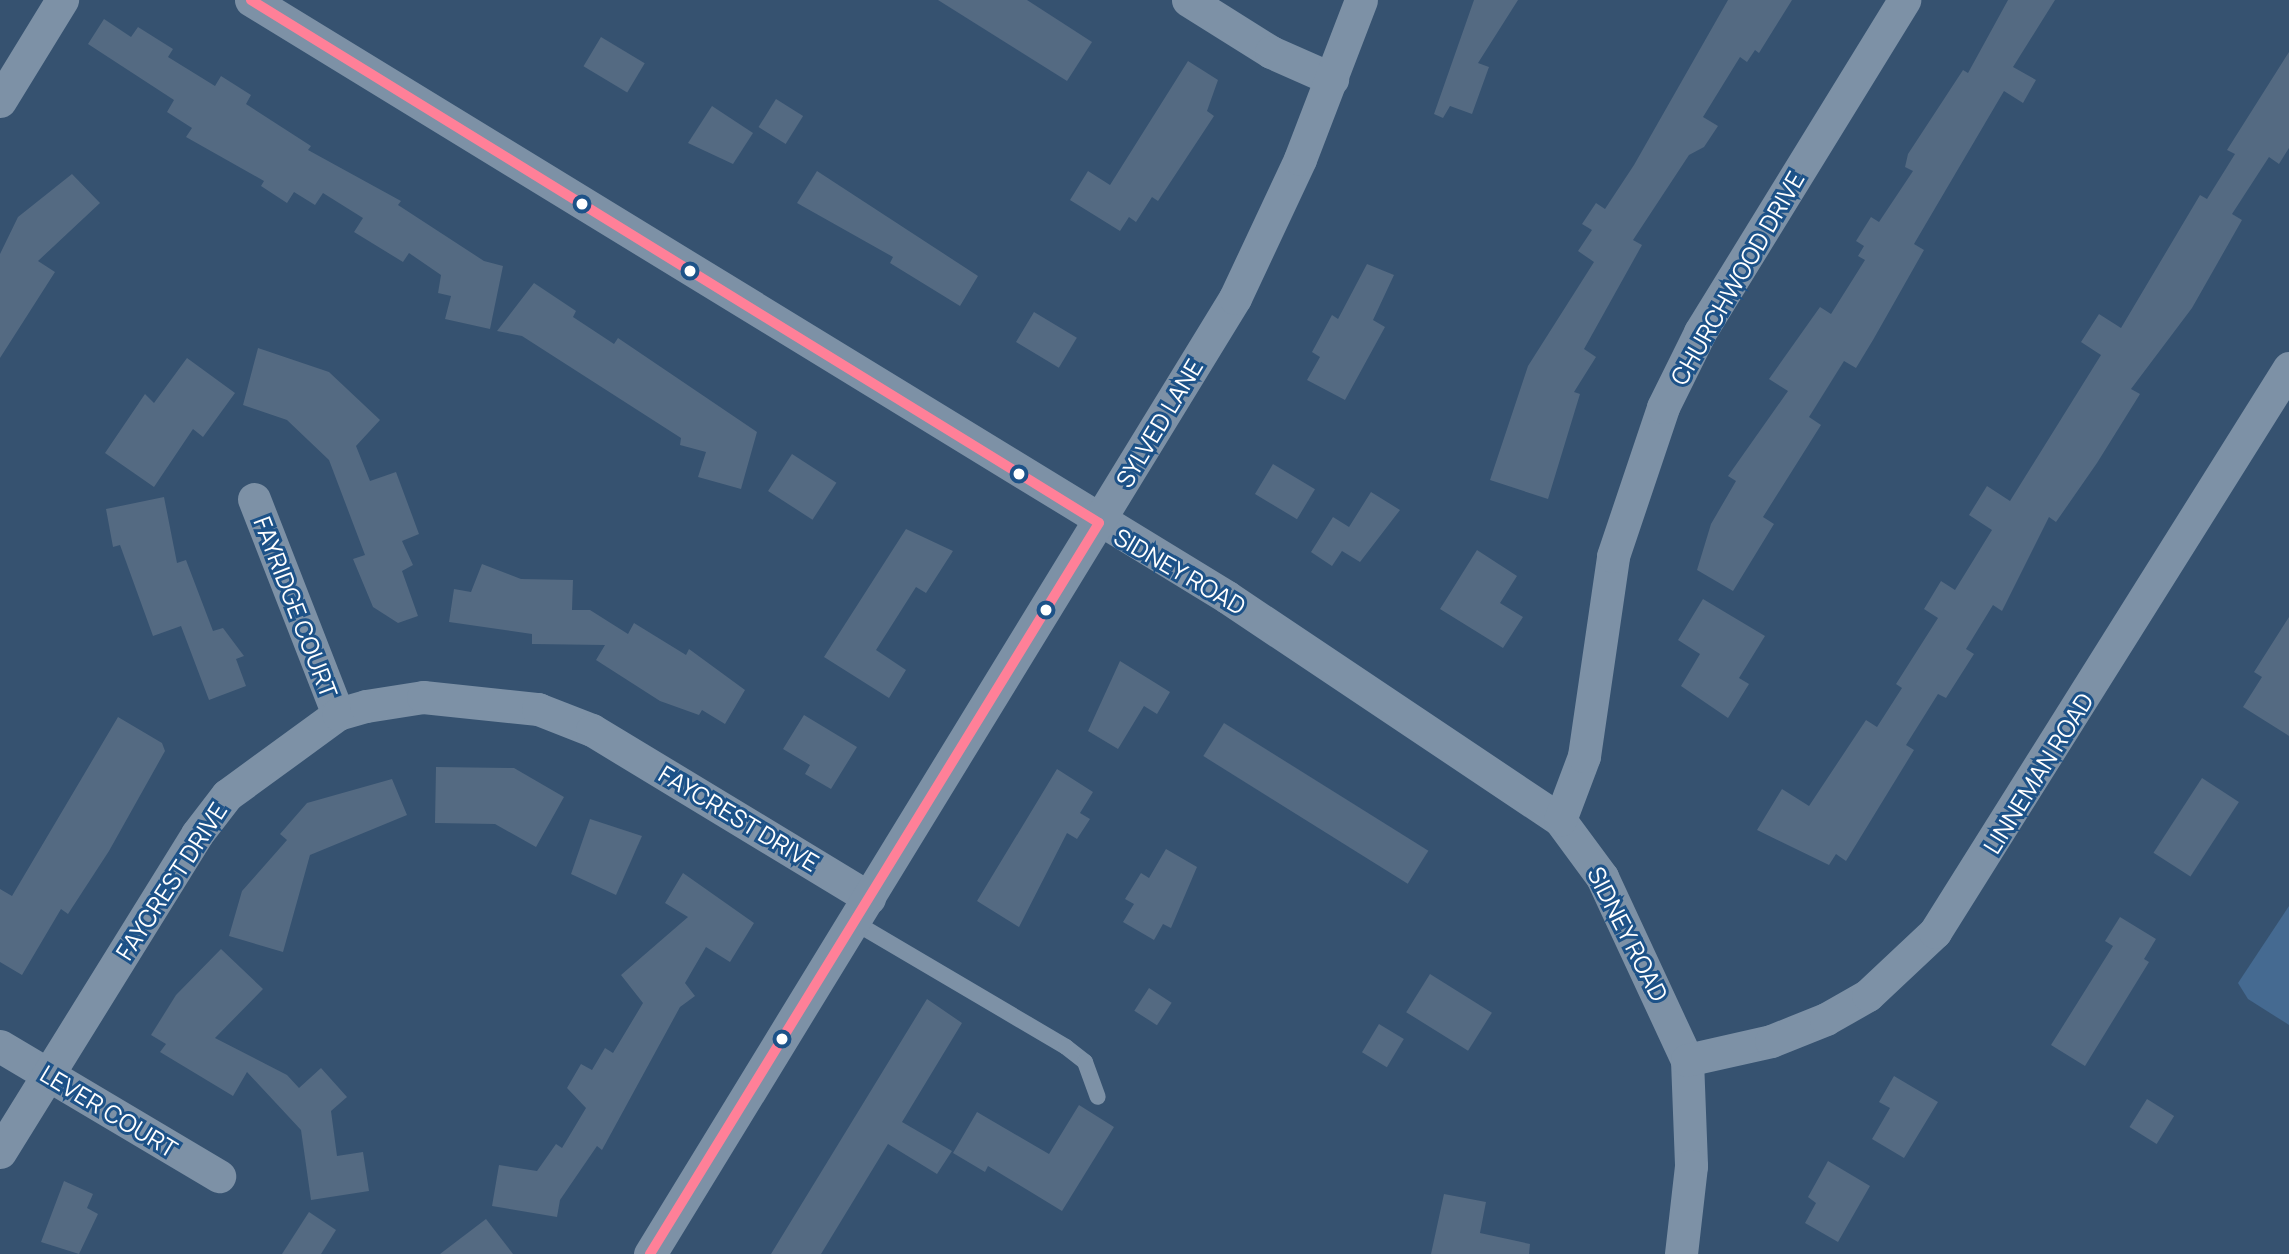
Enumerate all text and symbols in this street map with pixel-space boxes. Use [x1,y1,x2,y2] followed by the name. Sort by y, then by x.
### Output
[1664,166,1810,390] street label: CHURCHWOOD DRIVE
[575,197,589,211] unlabelled marker
[683,264,697,278] unlabelled marker
[1109,354,1209,492] street label: SYLVED LANE
[1012,467,1026,481] unlabelled marker
[248,512,344,702] street label: FAYRIDGE COURT
[1109,522,1251,620] street label: SIDNEY ROAD
[1039,603,1053,617] unlabelled marker
[1977,687,2099,859] street label: LINNEMAN ROAD
[653,759,825,877] street label: FAYCREST DRIVE
[109,797,233,965] street label: FAYCREST DRIVE
[1582,861,1674,1007] street label: SIDNEY ROAD
[775,1032,789,1046] unlabelled marker
[35,1059,183,1163] street label: LEVER COURT

